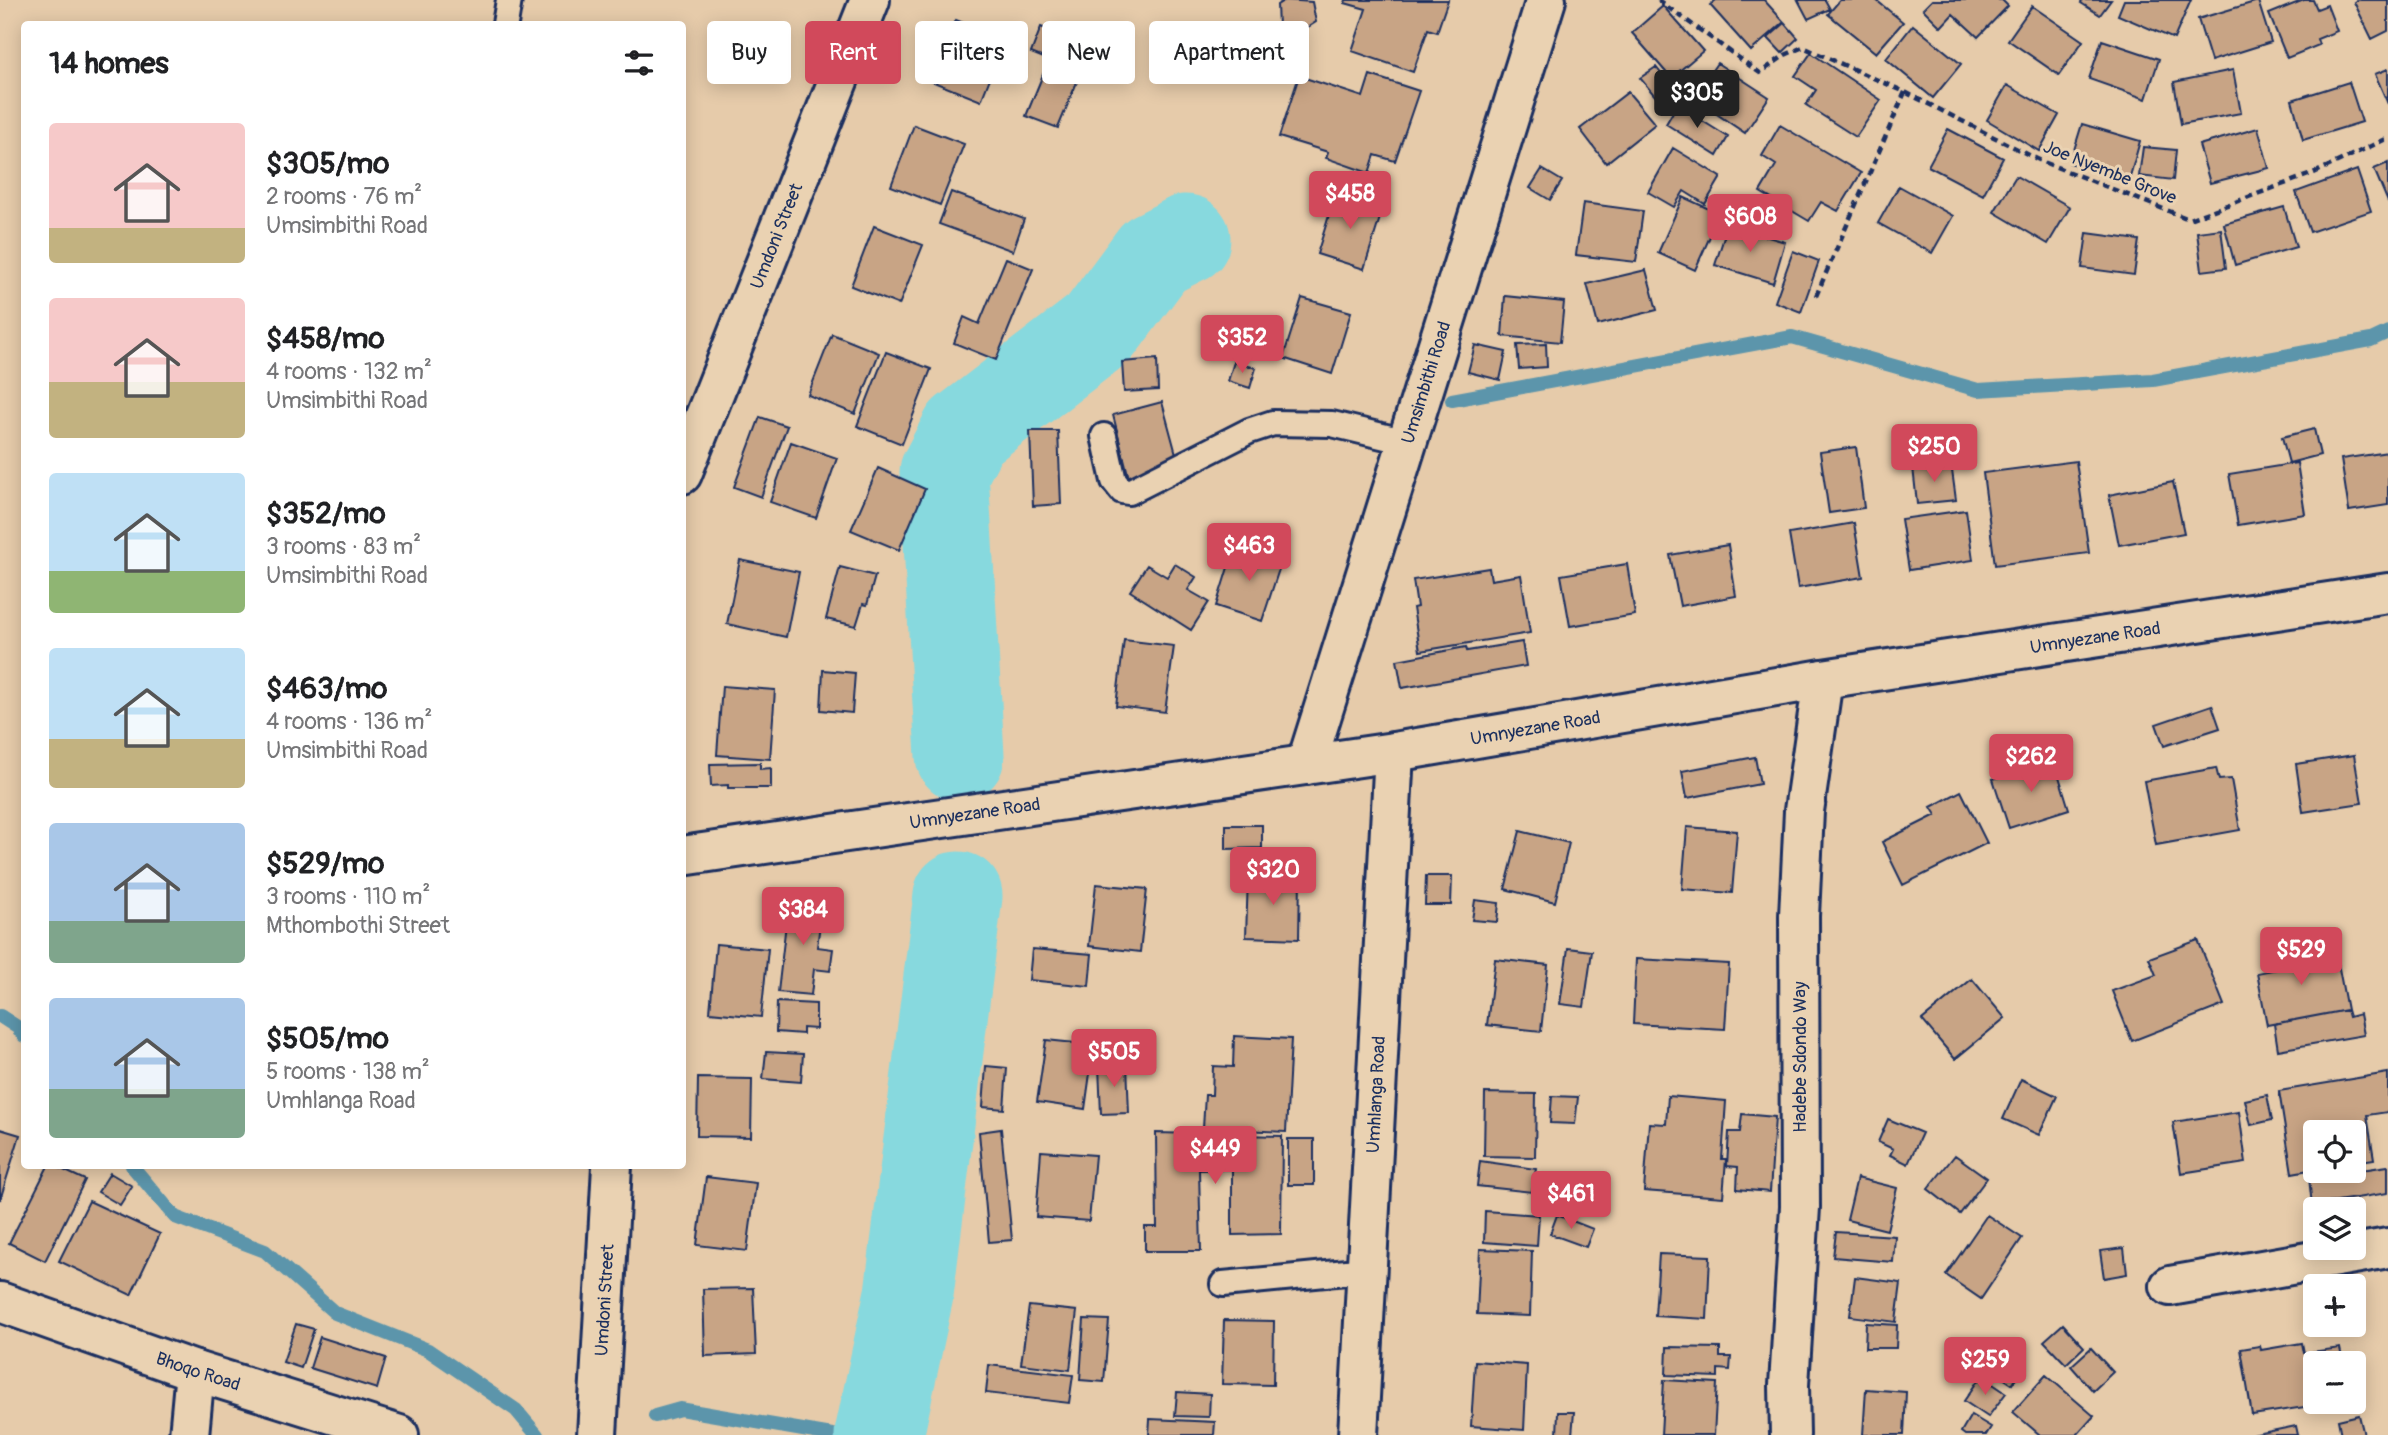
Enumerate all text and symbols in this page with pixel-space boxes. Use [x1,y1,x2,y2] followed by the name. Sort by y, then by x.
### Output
[707,21,791,84] chip: Buy
[805,21,901,84] chip: Rent
[915,21,1028,84] chip: Filters
[1042,21,1135,84] chip: New
[1149,21,1309,84] chip: Apartment
[620,44,658,82] icon: filters
[49,45,169,82] text: 14 homes
[1656,71,1738,130] pin: $305
[1670,78,1724,107] text: $305
[2040,135,2180,210] street label: Joe Nyembe Grove
[266,145,389,182] text: $305/mo
[105,151,189,235] icon: home
[1309,172,1391,231] pin: $458
[746,179,808,293] street label: Umdoni Street
[1325,179,1375,208] text: $458
[266,182,422,211] text: 2 rooms · 76 m²
[1709,194,1791,254] pin: $608
[1723,202,1777,231] text: $608
[266,211,428,240] text: Umsimbithi Road
[1201,316,1283,375] pin: $352
[1397,319,1456,447] street label: Umsimbithi Road
[266,320,385,357] text: $458/mo
[1217,323,1267,352] text: $352
[105,326,189,410] icon: home
[266,357,432,386] text: 4 rooms · 132 m²
[266,386,428,415] text: Umsimbithi Road
[1893,424,1975,484] pin: $250
[1907,432,1961,461] text: $250
[266,495,386,532] text: $352/mo
[105,501,189,585] icon: home
[1208,524,1290,583] pin: $463
[1223,531,1275,560] text: $463
[266,532,421,561] text: 3 rooms · 83 m²
[266,561,428,590] text: Umsimbithi Road
[2028,617,2162,659] street label: Umnyezane Road
[266,670,387,707] text: $463/mo
[105,676,189,760] icon: home
[1469,706,1602,751] street label: Umnyezane Road
[266,707,432,736] text: 4 rooms · 136 m²
[1990,734,2072,794] pin: $262
[266,736,428,765] text: Umsimbithi Road
[2005,742,2057,771] text: $262
[908,793,1042,835] street label: Umnyezane Road
[266,845,384,882] text: $529/mo
[1232,848,1314,907] pin: $320
[105,851,189,935] icon: home
[1246,855,1300,884] text: $320
[266,882,430,911] text: 3 rooms · 110 m²
[762,888,844,947] pin: $384
[778,895,828,924] text: $384
[266,911,450,940] text: Mthombothi Street
[2260,928,2342,987] pin: $529
[2276,935,2326,964] text: $529
[1789,981,1812,1133] street label: Hadebe Sdondo Way
[266,1020,389,1057] text: $505/mo
[105,1026,189,1110] icon: home
[1073,1030,1155,1089] pin: $505
[1362,1035,1391,1154] street label: Umhlanga Road
[1087,1037,1141,1066] text: $505
[266,1057,430,1086] text: 5 rooms · 138 m²
[266,1086,416,1115] text: Umhlanga Road
[2303,1120,2366,1414] map controls
[2303,1120,2366,1183] button: locate
[1174,1126,1256,1186] pin: $449
[1190,1134,1241,1163] text: $449
[1530,1172,1612,1231] pin: $461
[1547,1179,1595,1208] text: $461
[2303,1197,2366,1260] button: layers
[590,1243,620,1357] street label: Umdoni Street
[2303,1274,2366,1337] button: +
[1944,1338,2026,1397] pin: $259
[1960,1345,2010,1374] text: $259
[153,1347,243,1397] street label: Bhoqo Road
[2303,1351,2366,1414] button: −

